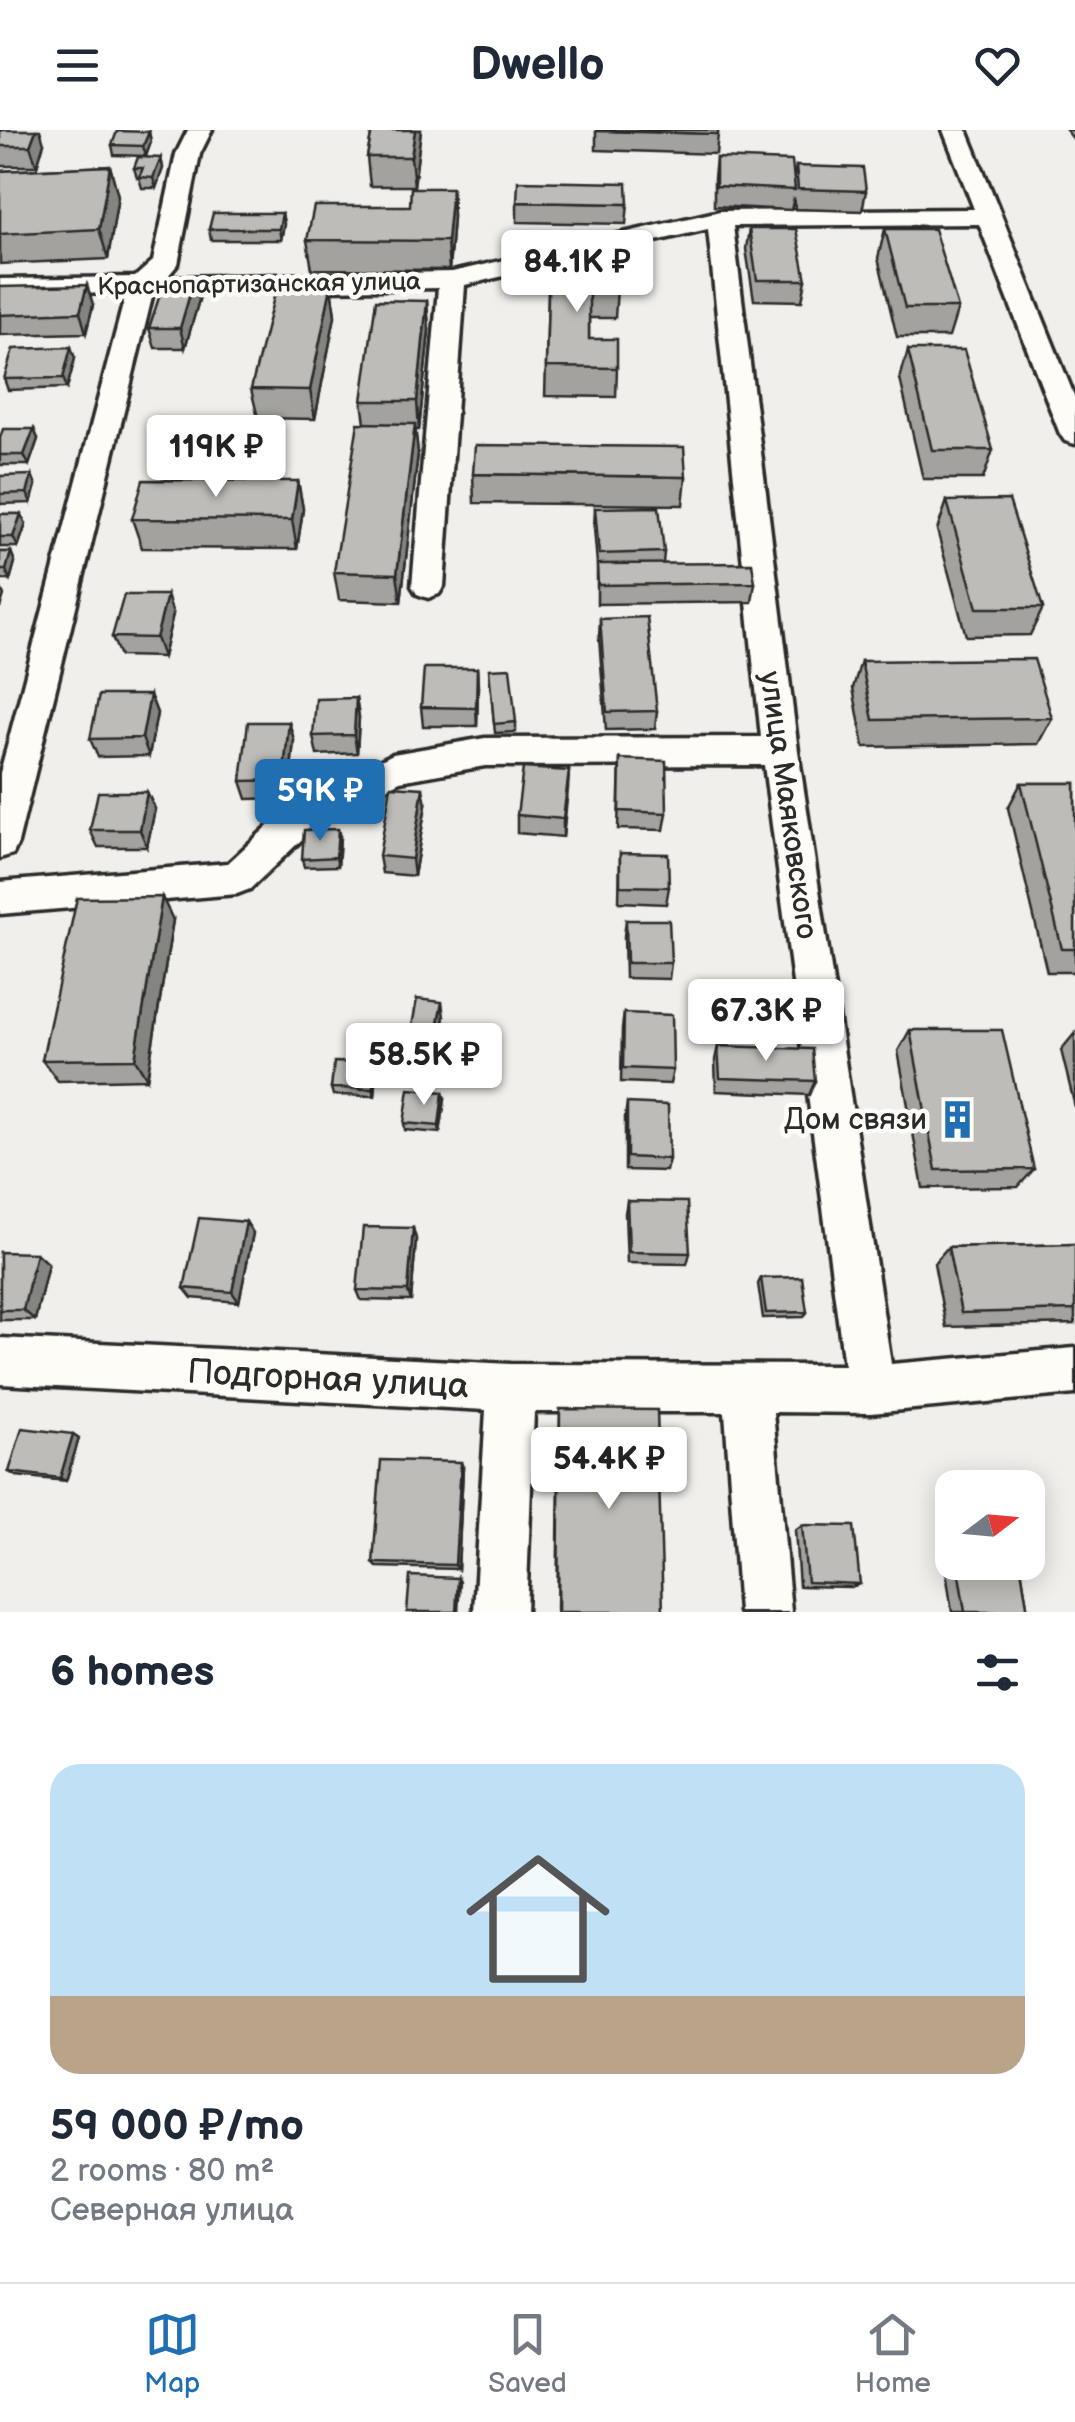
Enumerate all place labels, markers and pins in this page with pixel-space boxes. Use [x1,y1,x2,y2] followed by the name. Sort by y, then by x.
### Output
[485,230,669,315] pin: 84.1K ₽
[135,415,297,500] pin: 119K ₽
[250,759,390,844] pin: 59K ₽
[674,979,858,1064] pin: 67.3K ₽
[332,1023,516,1108] pin: 58.5K ₽
[936,1098,978,1140] building icon: Дом связи
[784,1102,927,1138] place label: Дом связи
[517,1427,701,1512] pin: 54.4K ₽

